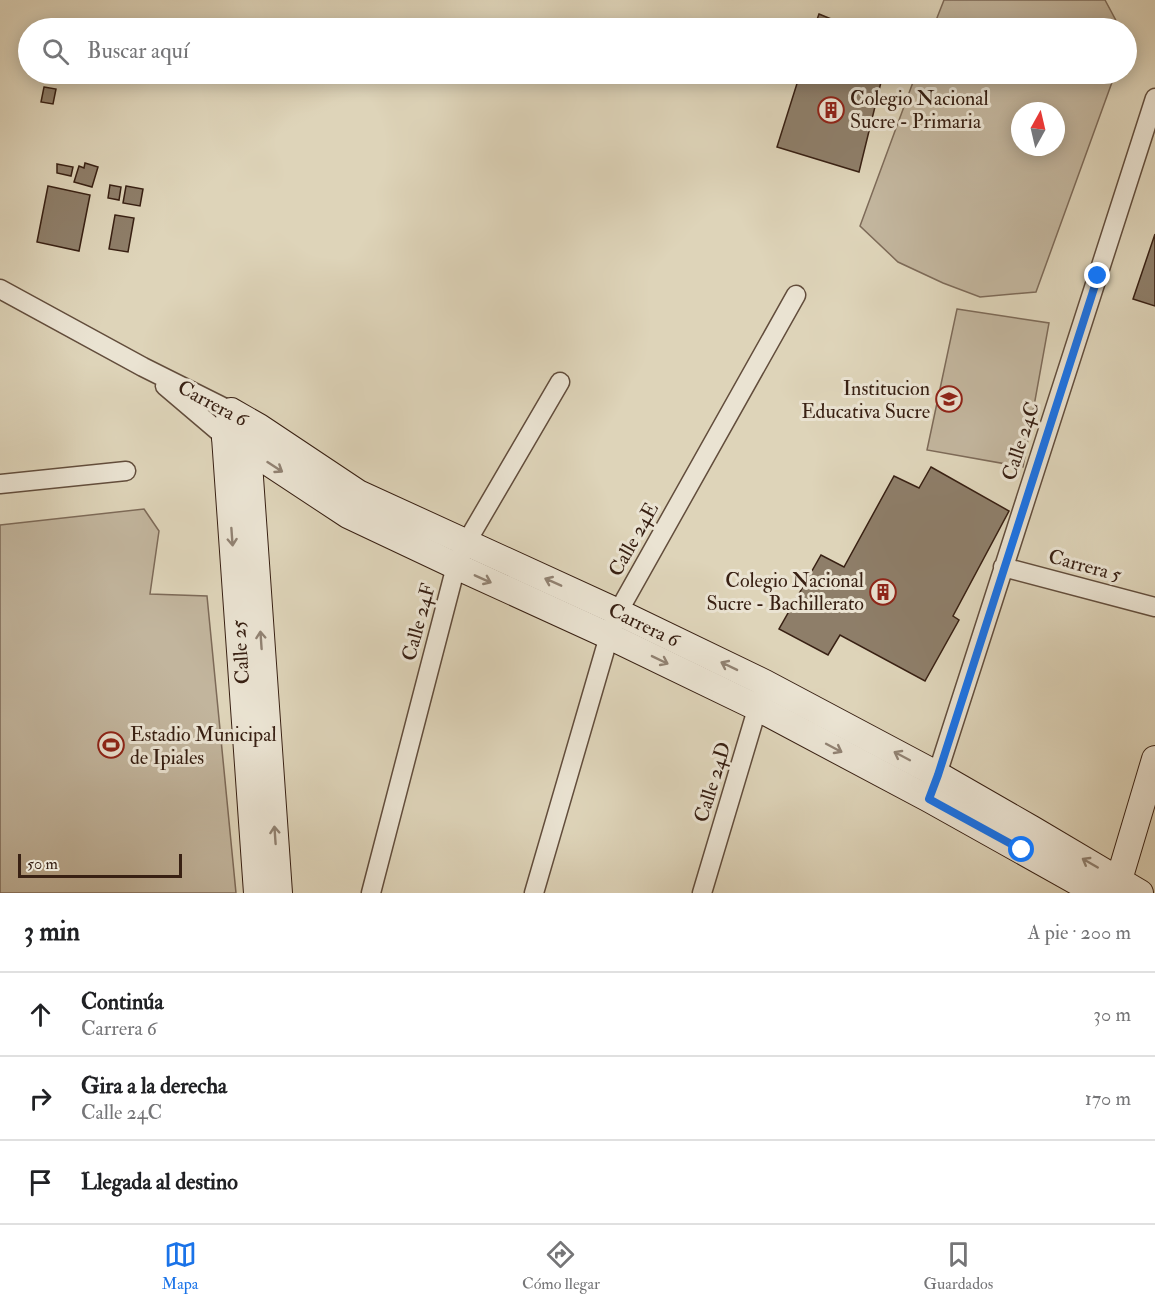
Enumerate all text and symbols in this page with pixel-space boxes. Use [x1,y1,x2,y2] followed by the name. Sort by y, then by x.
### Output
[18,18,1137,84] search box
[39,35,72,68] icon: search
[87,37,189,65] text: Buscar aquí
[850,86,989,134] place label: Colegio Nacional Sucre - Primaria
[816,95,846,125] building icon: Colegio Nacional Sucre - Primaria
[1011,102,1065,156] north arrow
[1084,262,1110,288] route end
[173,375,253,433] street label: Carrera 6
[801,376,930,424] place label: Institucion Educativa Sucre
[934,384,964,414] school or university icon: Institucion Educativa Sucre
[996,399,1045,484] street label: Calle 24C
[266,461,283,473] one-way arrow
[603,498,664,581] street label: Calle 24E
[227,527,238,547] one-way arrow
[1046,544,1124,587] street label: Carrera 5
[706,568,864,616] place label: Colegio Nacional Sucre - Bachillerato
[474,573,492,585] one-way arrow
[544,576,563,587] one-way arrow
[868,577,898,607] building icon: Colegio Nacional Sucre - Bachillerato
[396,580,441,664] street label: Calle 24F
[604,597,684,653] street label: Carrera 6
[226,619,255,685] street label: Calle 25
[256,631,267,651] one-way arrow
[651,655,669,667] one-way arrow
[721,659,739,671] one-way arrow
[130,722,277,771] place label: Estadio Municipal de Ipiales
[96,730,126,760] sports icon: Estadio Municipal de Ipiales
[688,739,737,825] street label: Calle 24D
[825,743,843,754] one-way arrow
[894,750,911,762] one-way arrow
[269,825,280,845] one-way arrow
[1008,836,1034,862] route start
[18,851,182,878] scale bar
[27,854,58,874] text: 50 m
[1082,856,1099,868] one-way arrow
[24,916,80,948] text: 3 min
[1028,920,1131,945] text: A pie · 200 m
[81,988,164,1016] text: Continúa
[24,998,57,1031] icon: ahead
[1093,1002,1131,1027] text: 30 m
[81,1016,157,1041] text: Carrera 6
[81,1072,227,1100] text: Gira a la derecha
[24,1082,57,1115] icon: right
[1085,1086,1131,1111] text: 170 m
[81,1100,162,1125] text: Calle 24C
[24,1166,57,1199] icon: arrive
[81,1168,238,1196] text: Llegada al destino
[162,1238,198,1294] tab: Mapa
[522,1238,600,1294] tab: Cómo llegar
[924,1238,993,1294] tab: Guardados

